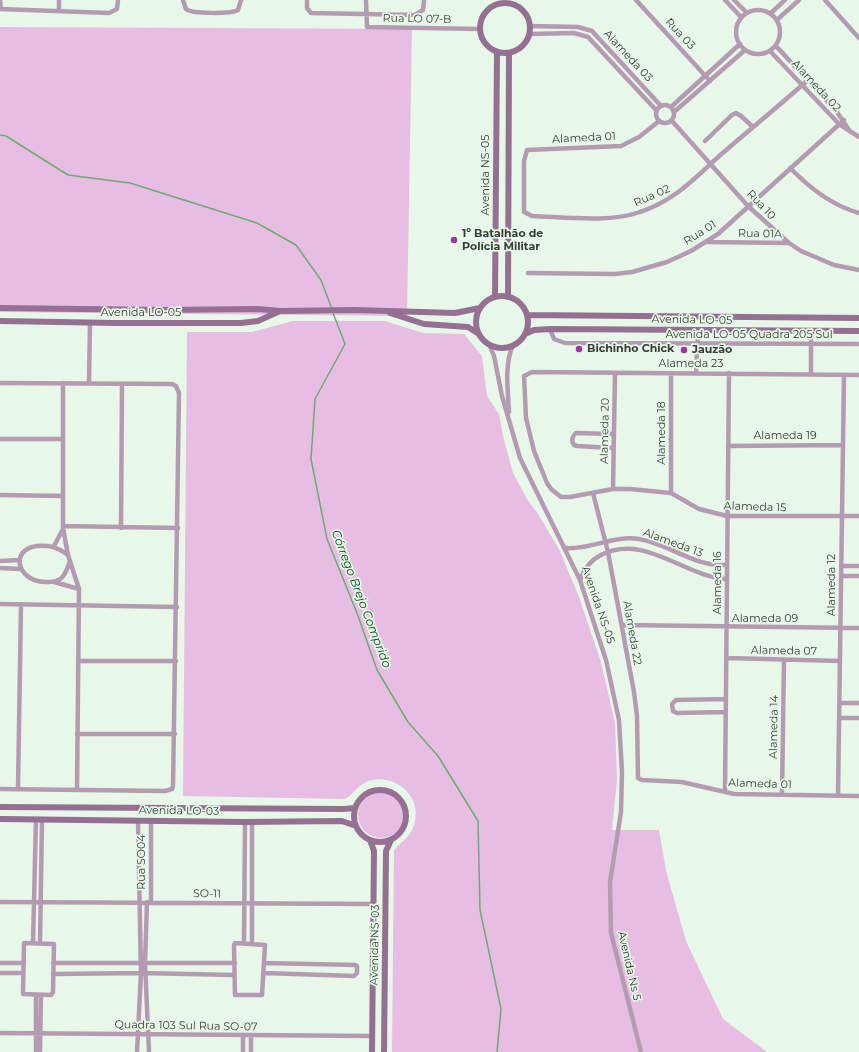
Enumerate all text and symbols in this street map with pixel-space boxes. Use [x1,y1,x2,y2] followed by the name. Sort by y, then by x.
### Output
[383,12,451,26] street label: Rua LO 07-B
[662,16,698,52] street label: Rua 03
[601,27,655,85] street label: Alameda 03
[789,57,843,115] street label: Alameda 02
[552,130,616,146] street label: Alameda 01
[479,135,493,215] street label: Avenida NS-05
[632,182,672,210] street label: Rua 02
[744,187,778,223] street label: Rua 10
[681,218,719,248] street label: Rua 01
[462,227,543,253] place label: 1º Batalhão de Polícia Militar
[738,227,782,241] street label: Rua 01A
[449,235,459,245] marker: 1º Batalhão de Polícia Militar
[101,306,181,320] street label: Avenida LO-05
[652,313,732,327] street label: Avenida LO-05
[665,328,833,342] street label: Avenida LO-05 Quadra 205 Sul
[587,342,674,356] place label: Bichinho Chick
[692,343,732,357] place label: Jauzão
[574,344,584,354] marker: Bichinho Chick
[679,345,689,355] marker: Jauzão
[659,357,723,371] street label: Alameda 23
[598,398,612,464] street label: Alameda 20
[655,401,669,465] street label: Alameda 18
[753,429,817,443] street label: Alameda 19
[723,499,787,515] street label: Alameda 15
[641,526,705,560] street label: Alameda 13
[328,528,394,670] water label: Córrego Brejo Comprido
[711,551,725,615] street label: Alameda 16
[825,554,839,616] street label: Alameda 12
[579,565,617,645] street label: Avenida NS-05
[620,600,644,666] street label: Alameda 22
[732,612,798,626] street label: Alameda 09
[751,644,817,658] street label: Alameda 07
[767,695,781,759] street label: Alameda 14
[728,776,792,792] street label: Alameda 01
[139,804,219,818] street label: Avenida LO-03
[135,834,149,890] street label: Rua SO04
[193,887,221,901] street label: SO-11
[368,904,382,986] street label: Avenida NS-03
[615,930,643,1002] street label: Avenida Ns 5
[114,1018,258,1034] street label: Quadra 103 Sul Rua SO-07

